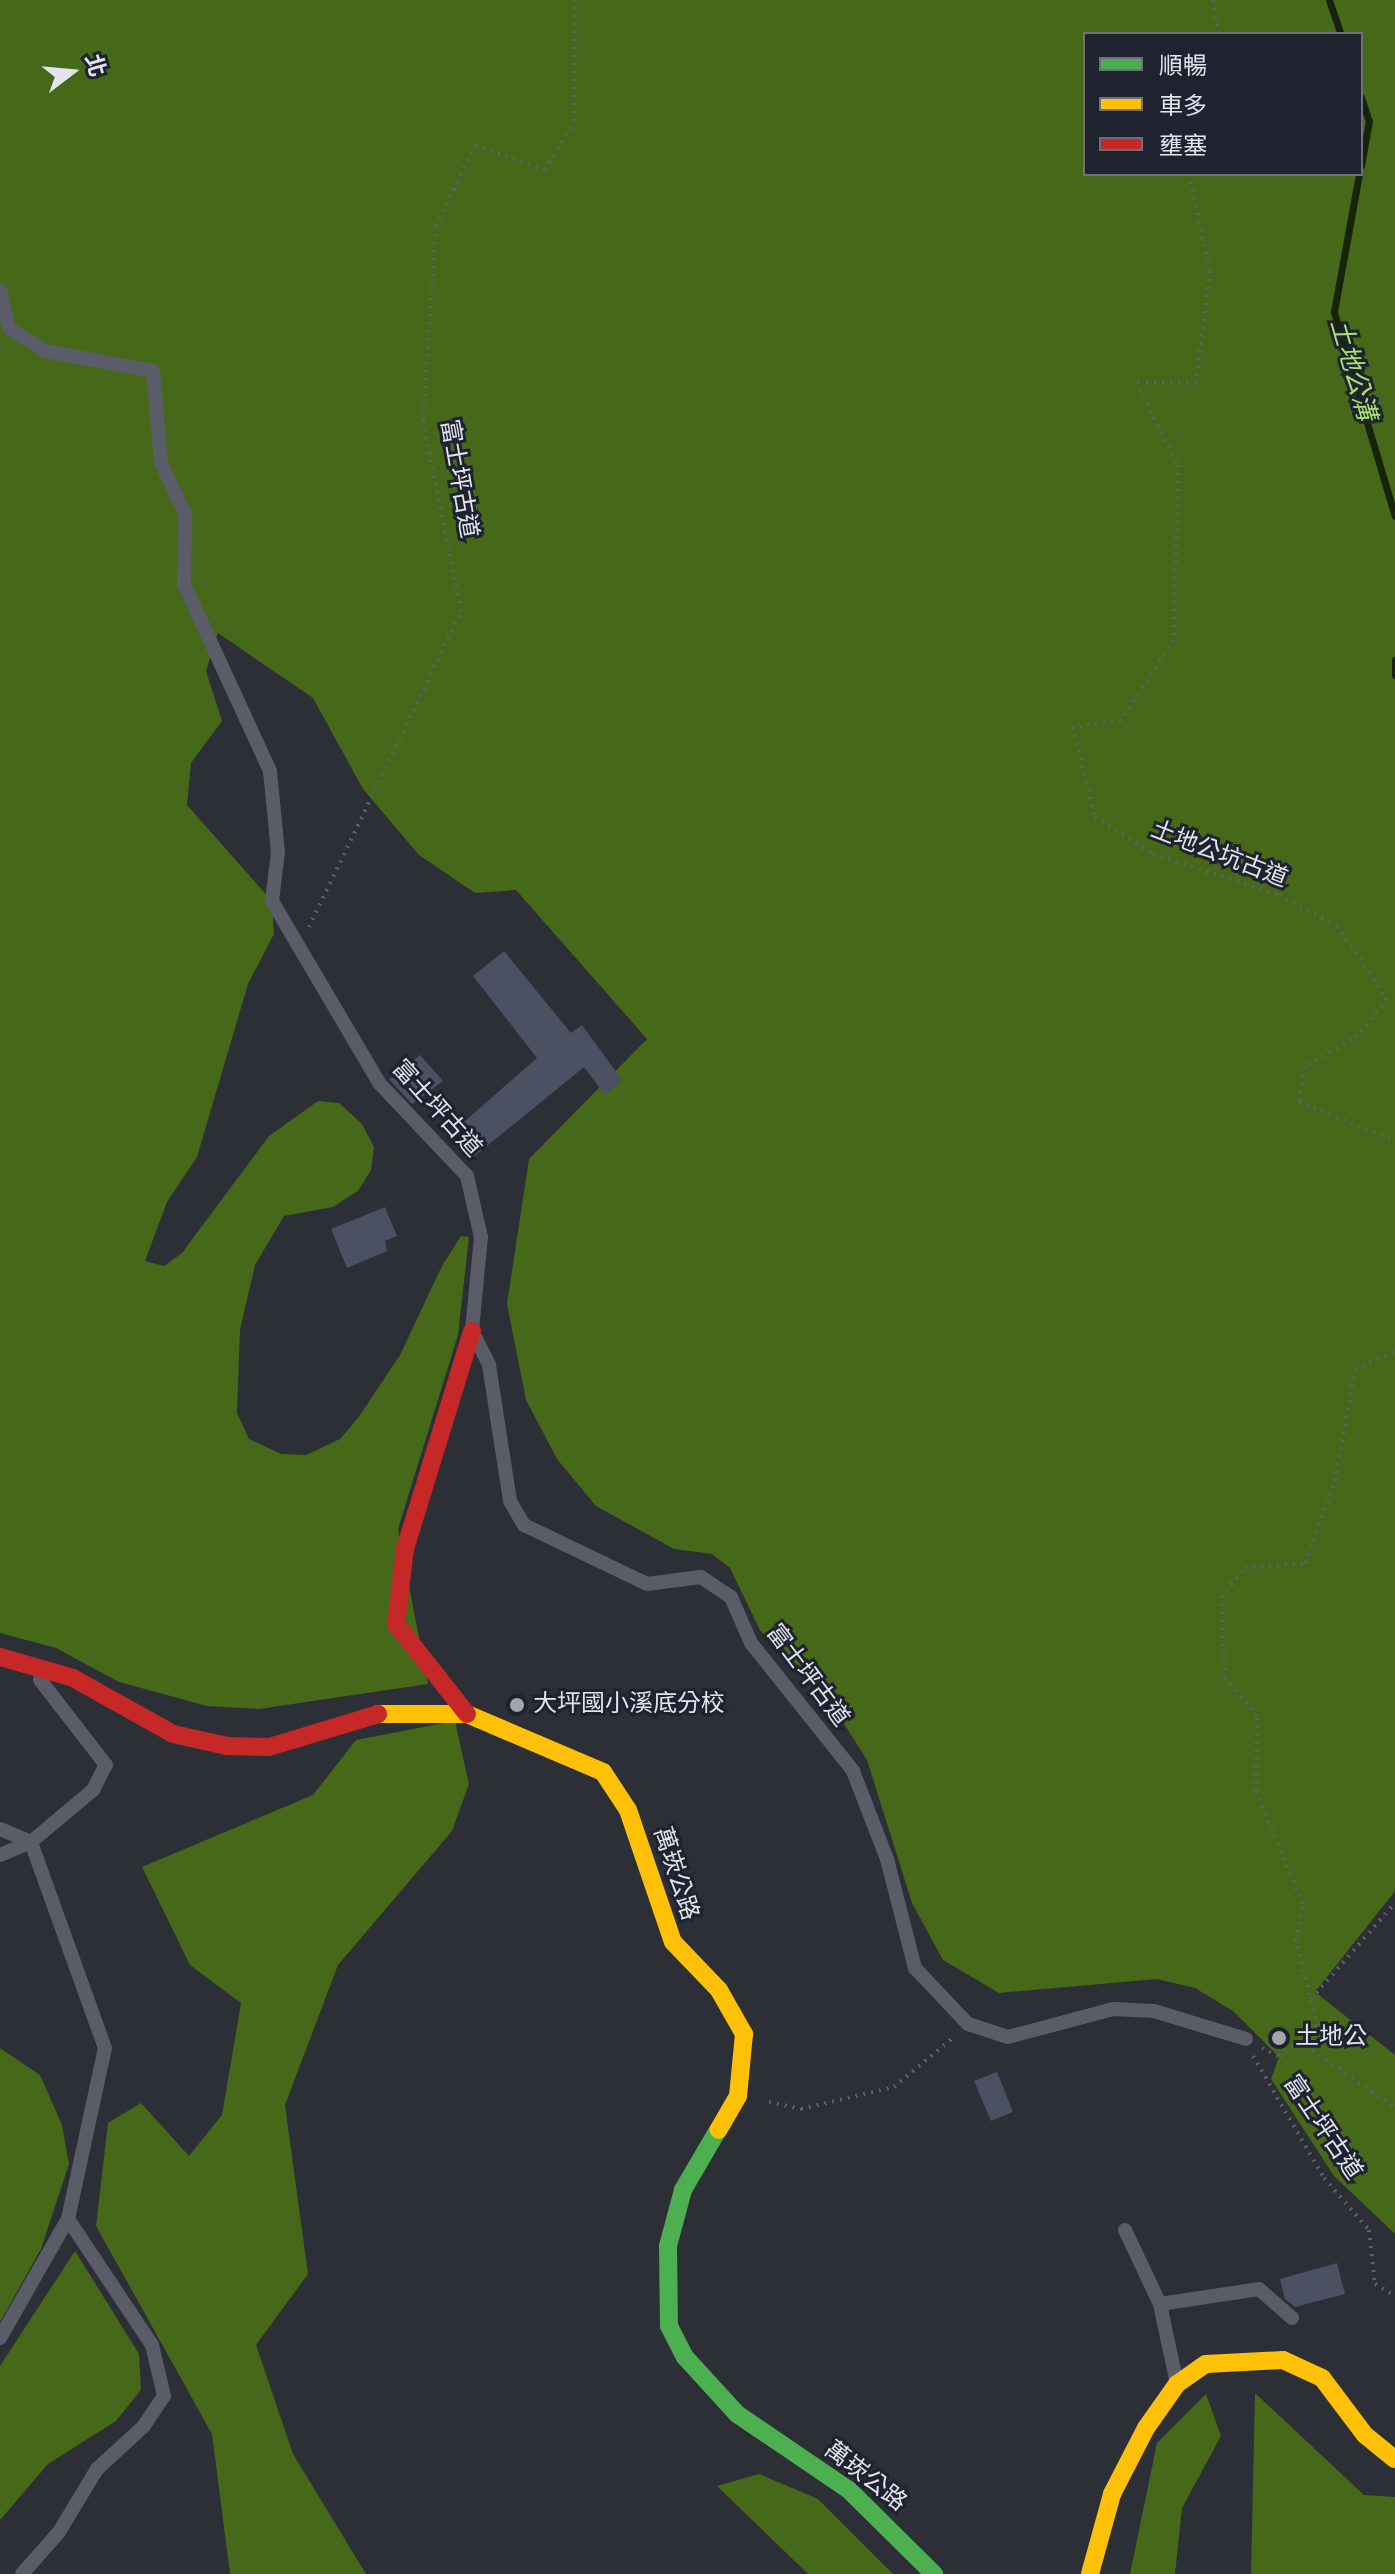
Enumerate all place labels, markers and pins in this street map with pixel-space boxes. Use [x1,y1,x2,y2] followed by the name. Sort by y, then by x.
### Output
[533,1691,725,1719] place label: 大坪國小溪底分校
[508,1696,526,1714] marker: 大坪國小溪底分校
[1295,2024,1367,2052] place label: 土地公
[1270,2029,1288,2047] marker: 土地公

